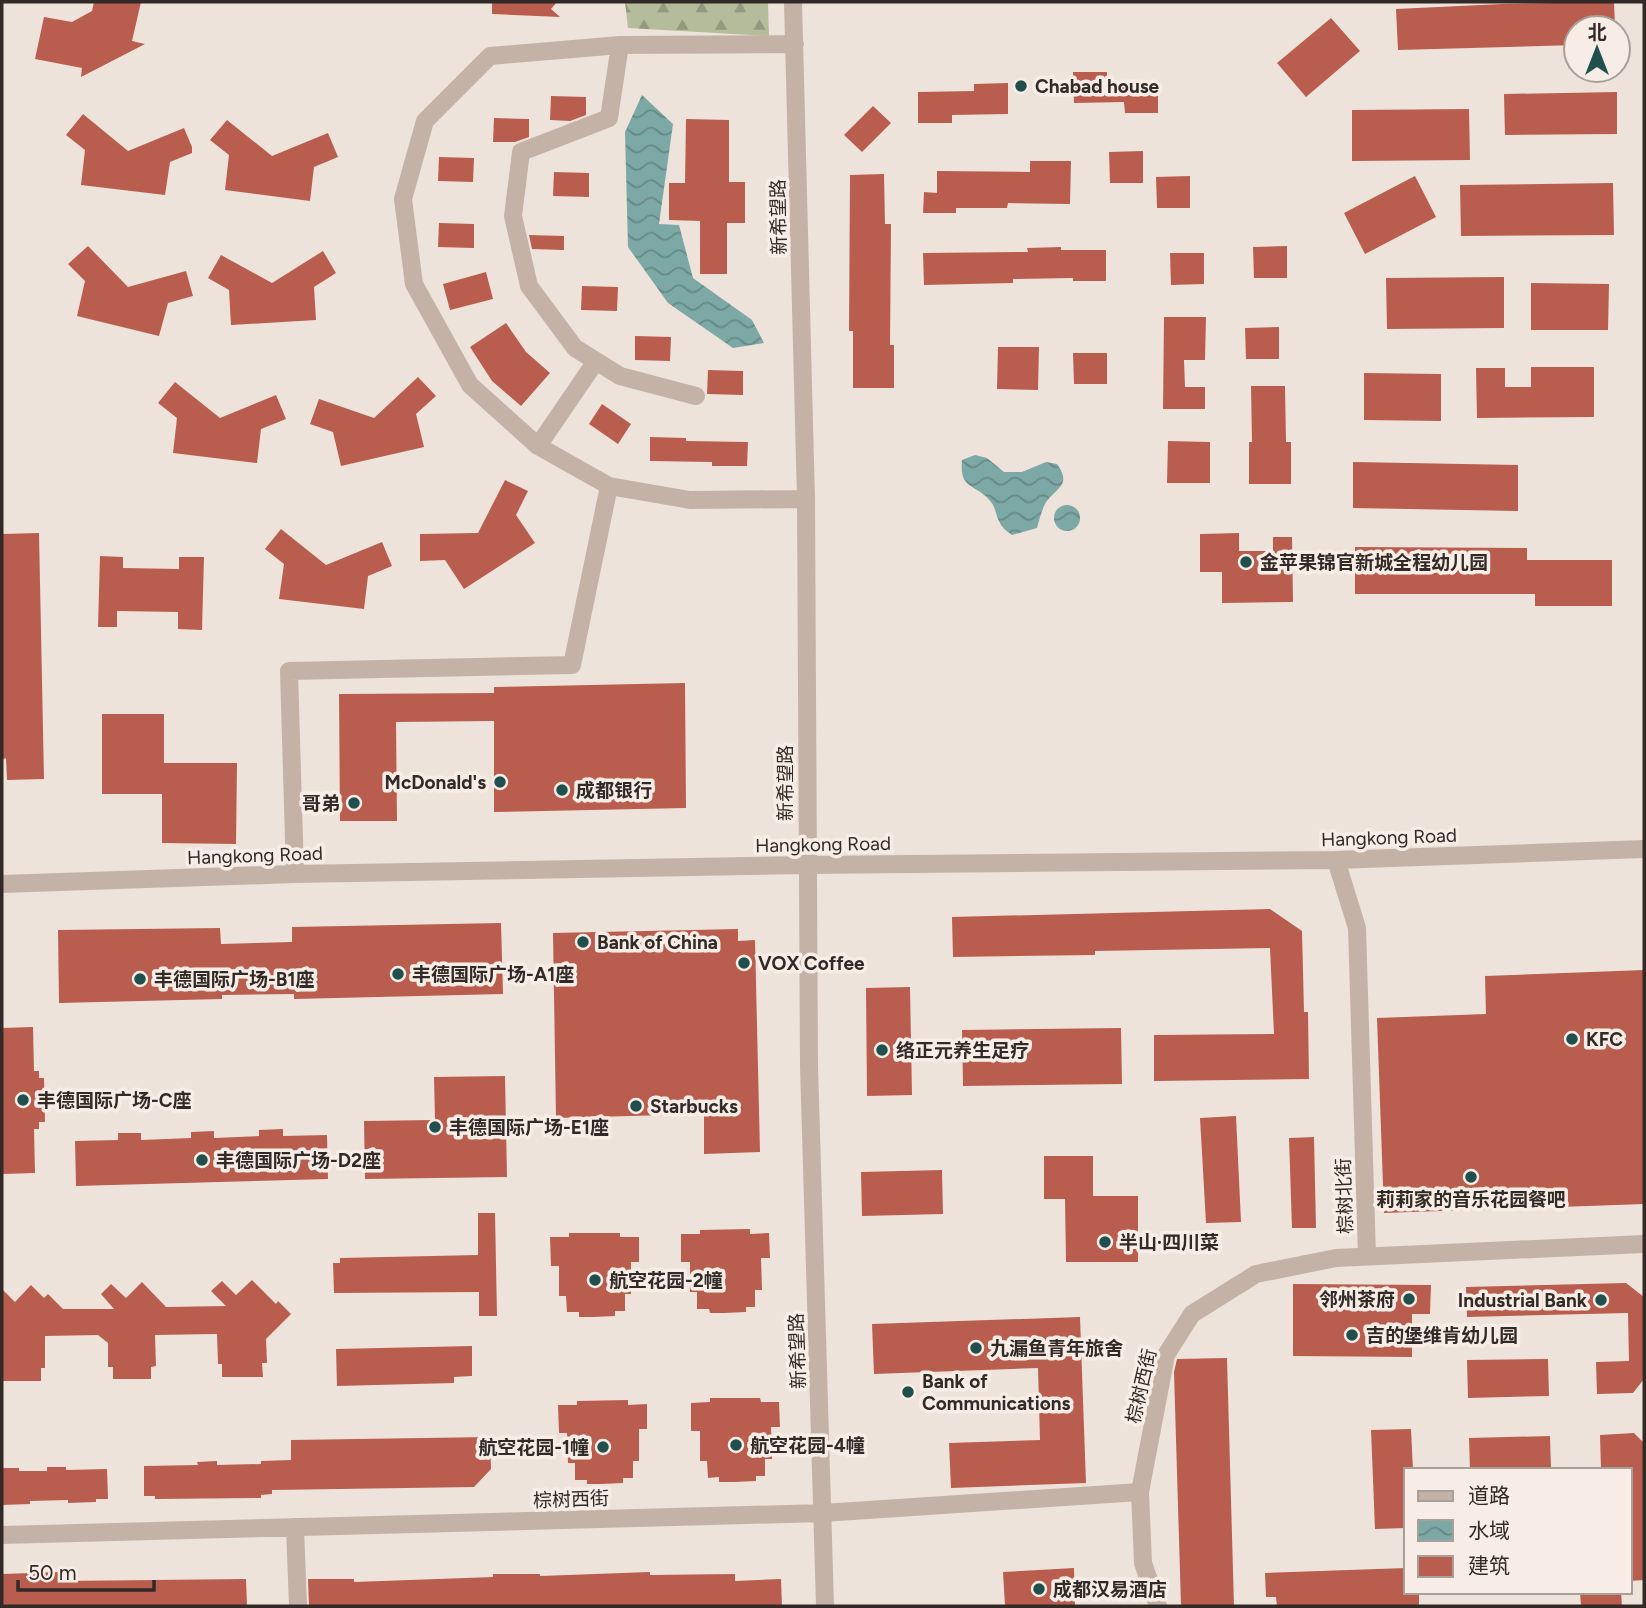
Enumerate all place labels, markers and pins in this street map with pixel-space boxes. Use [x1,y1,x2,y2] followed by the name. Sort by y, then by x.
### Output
[1035,75,1160,98] place label: Chabad house
[1013,78,1029,94] marker: Chabad house
[1260,551,1488,574] place label: 金苹果锦官新城全程幼儿园
[1238,554,1254,570] marker: 金苹果锦官新城全程幼儿园
[385,771,486,794] place label: McDonald's
[492,774,508,790] marker: McDonald's
[576,779,652,802] place label: 成都银行
[554,782,570,798] marker: 成都银行
[302,792,340,815] place label: 哥弟
[346,795,362,811] marker: 哥弟
[597,931,718,954] place label: Bank of China
[575,934,591,950] marker: Bank of China
[758,952,865,975] place label: VOX Coffee
[736,955,752,971] marker: VOX Coffee
[412,963,574,986] place label: 丰德国际广场-A1座
[390,966,406,982] marker: 丰德国际广场-A1座
[154,968,314,991] place label: 丰德国际广场-B1座
[132,971,148,987] marker: 丰德国际广场-B1座
[1586,1028,1623,1051] place label: KFC
[1564,1031,1580,1047] marker: KFC
[896,1039,1029,1062] place label: 络正元养生足疗
[874,1042,890,1058] marker: 络正元养生足疗
[37,1089,192,1112] place label: 丰德国际广场-C座
[15,1092,31,1108] marker: 丰德国际广场-C座
[650,1095,738,1118] place label: Starbucks
[628,1098,644,1114] marker: Starbucks
[449,1116,609,1139] place label: 丰德国际广场-E1座
[427,1119,443,1135] marker: 丰德国际广场-E1座
[216,1149,381,1172] place label: 丰德国际广场-D2座
[194,1152,210,1168] marker: 丰德国际广场-D2座
[1463,1169,1479,1185] marker: 莉莉家的音乐花园餐吧
[1376,1188,1566,1211] place label: 莉莉家的音乐花园餐吧
[1119,1231,1219,1254] place label: 半山·四川菜
[1097,1234,1113,1250] marker: 半山·四川菜
[609,1269,723,1292] place label: 航空花园-2幢
[587,1272,603,1288] marker: 航空花园-2幢
[1319,1288,1395,1311] place label: 邻州茶府
[1458,1289,1588,1312] place label: Industrial Bank
[1401,1291,1417,1307] marker: 邻州茶府
[1593,1292,1609,1308] marker: Industrial Bank
[1366,1324,1518,1347] place label: 吉的堡维肯幼儿园
[1344,1327,1360,1343] marker: 吉的堡维肯幼儿园
[990,1337,1123,1360] place label: 九漏鱼青年旅舍
[968,1340,984,1356] marker: 九漏鱼青年旅舍
[922,1370,1070,1415] place label: Bank of Communications
[900,1384,916,1400] marker: Bank of Communications
[750,1434,865,1457] place label: 航空花园-4幢
[478,1436,589,1459] place label: 航空花园-1幢
[728,1437,744,1453] marker: 航空花园-4幢
[595,1439,611,1455] marker: 航空花园-1幢
[1053,1578,1167,1601] place label: 成都汉易酒店
[1031,1581,1047,1597] marker: 成都汉易酒店

